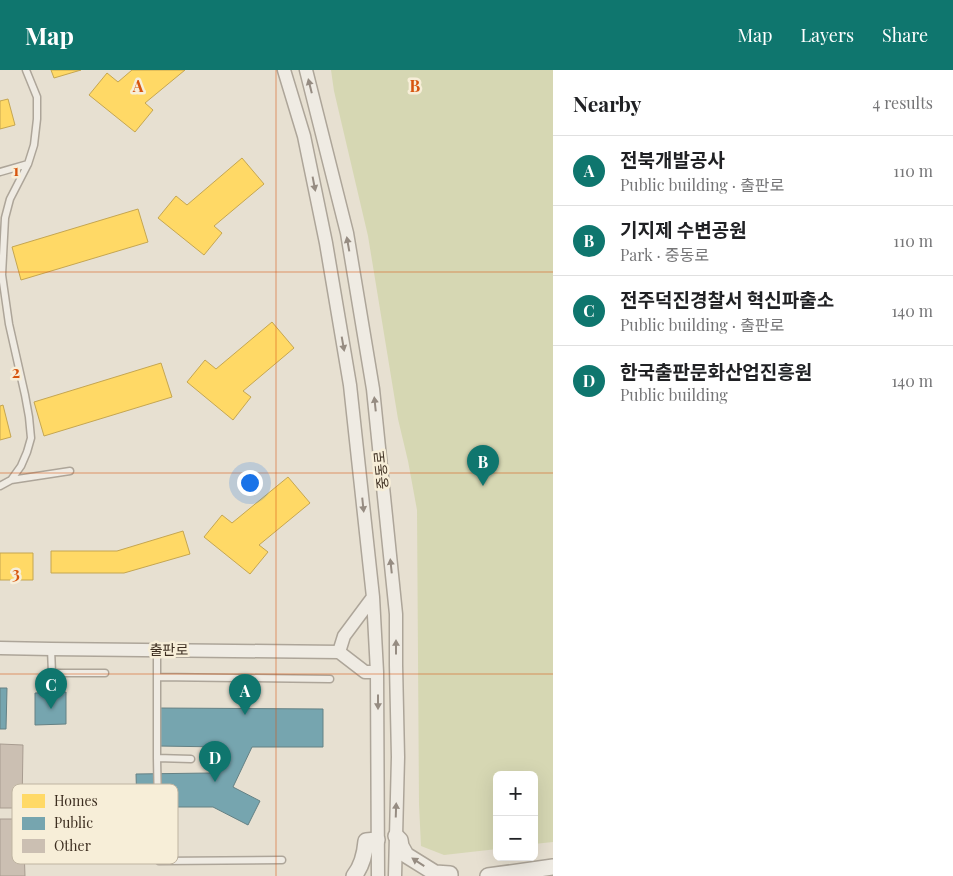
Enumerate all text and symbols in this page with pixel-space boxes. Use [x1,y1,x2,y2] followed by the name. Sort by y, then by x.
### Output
[25,19,74,51] text: Map
[737,23,772,47] text: Map
[800,23,854,47] text: Layers
[882,23,928,47] text: Share
[132,75,144,96] text: A
[410,75,421,96] text: B
[306,78,314,93] one-way arrow
[573,89,642,117] text: Nearby
[872,92,933,113] text: 4 results
[620,146,725,172] text: 전북개발공사
[13,159,19,180] text: 1
[584,160,594,181] text: A
[893,160,933,181] text: 110 m
[620,174,784,195] text: Public building · 출판로
[310,176,318,192] one-way arrow
[620,216,747,242] text: 기지제 수변공원
[584,230,594,251] text: B
[893,230,933,251] text: 110 m
[344,235,352,251] one-way arrow
[620,244,709,265] text: Park · 중동로
[620,286,834,312] text: 전주덕진경찰서 혁신파출소
[583,300,595,321] text: C
[891,300,933,321] text: 140 m
[620,314,784,335] text: Public building · 출판로
[339,336,347,352] one-way arrow
[620,358,812,384] text: 한국출판문화산업진흥원
[12,361,20,382] text: 2
[583,370,595,391] text: D
[891,370,933,391] text: 140 m
[620,384,728,405] text: Public building
[371,396,379,412] one-way arrow
[467,445,499,486] pin: B
[369,450,392,490] street label: 중동로
[237,470,263,496] your location
[359,497,367,513] one-way arrow
[387,557,395,573] one-way arrow
[12,562,20,583] text: 3
[392,639,400,655] one-way arrow
[150,640,188,659] street label: 출판로
[35,668,67,709] pin: C
[229,674,261,715] pin: A
[374,694,382,710] one-way arrow
[199,741,231,782] pin: D
[493,771,538,861] map controls
[493,771,538,816] button: +
[12,784,178,864] legend
[54,791,98,810] text: Homes
[393,802,401,818] one-way arrow
[54,813,93,832] text: Public
[493,816,538,861] button: −
[54,836,92,855] text: Other
[412,857,425,867] one-way arrow

